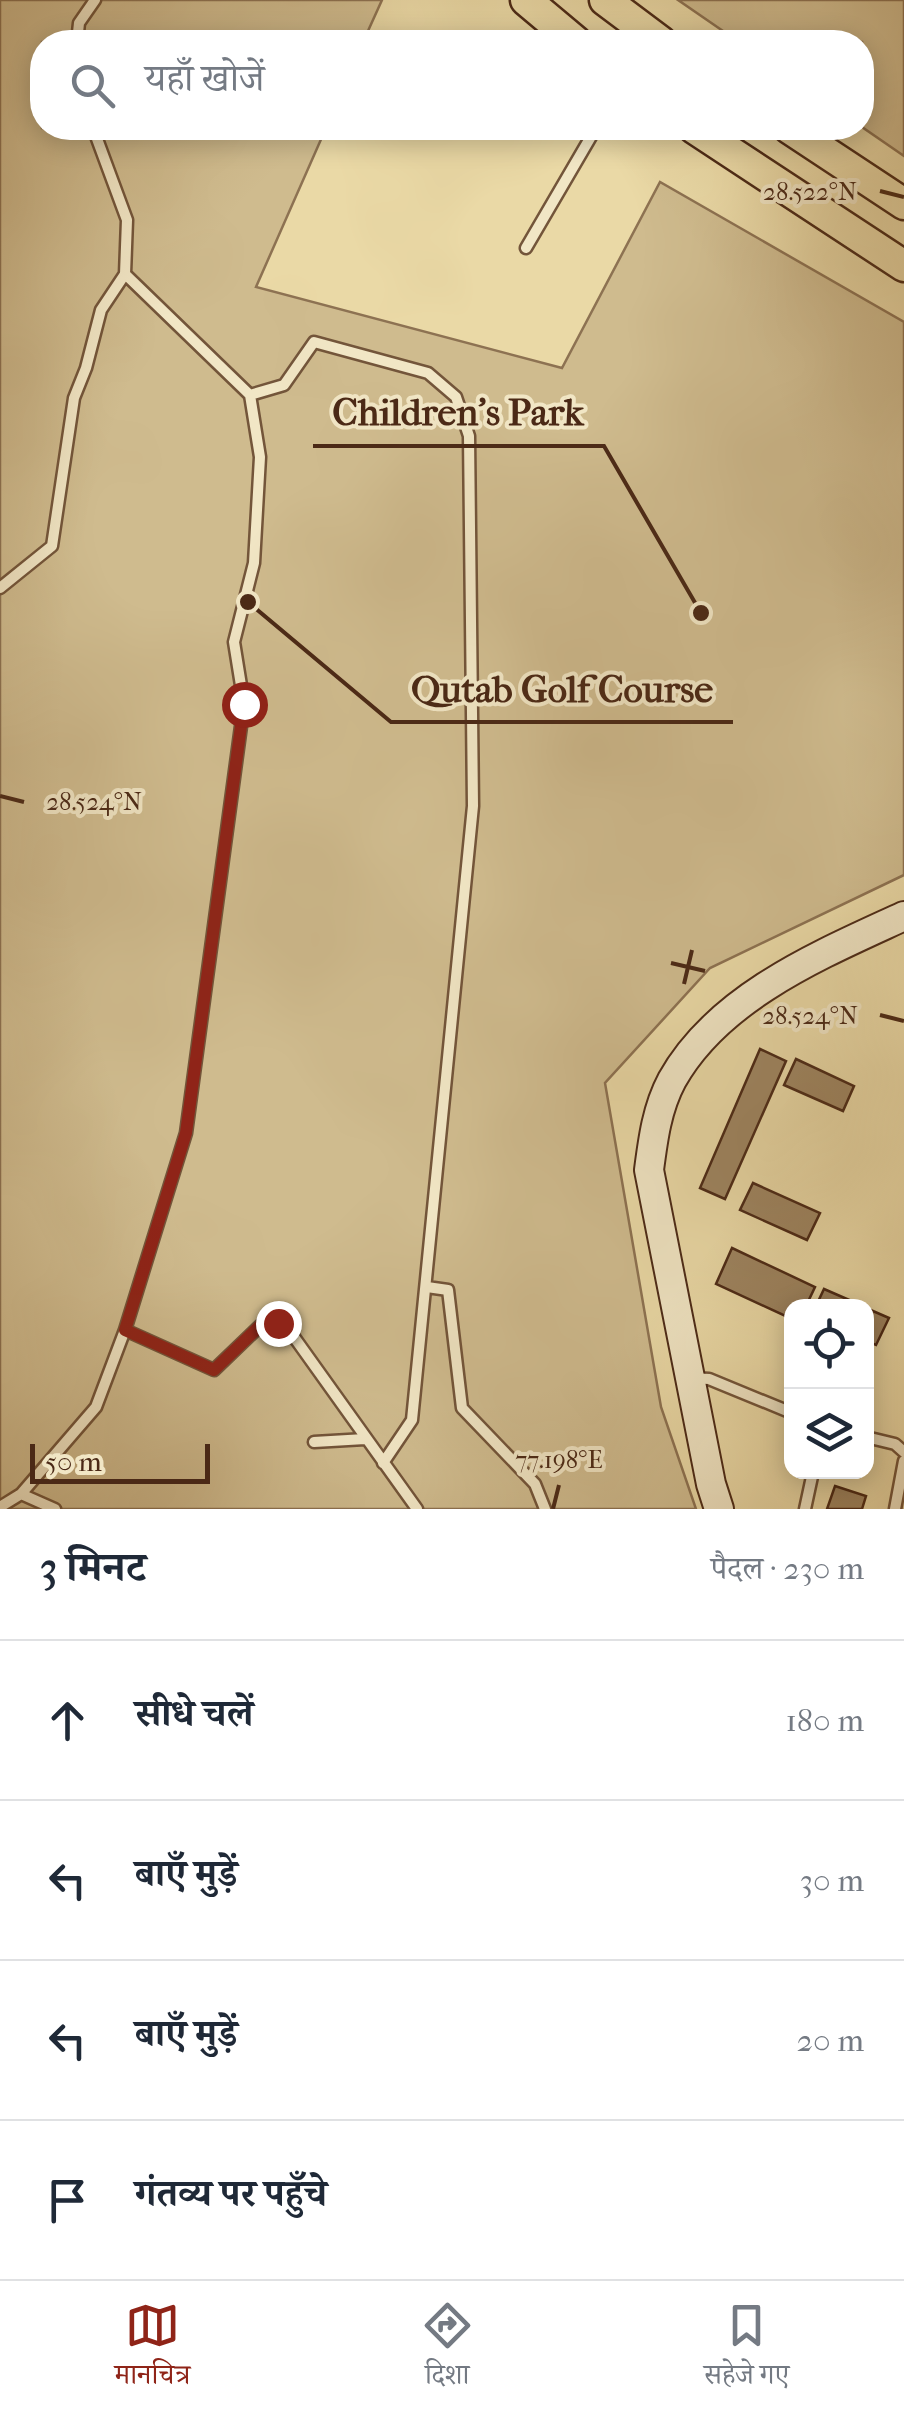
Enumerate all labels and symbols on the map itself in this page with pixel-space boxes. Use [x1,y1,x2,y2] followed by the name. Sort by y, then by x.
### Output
[763,177,857,206] text: 28.522°N
[313,378,604,446] callout: Children's Park
[332,390,585,435] text: Children's Park
[391,654,733,722] callout: Qutab Golf Course
[411,667,713,712] text: Qutab Golf Course
[222,682,268,728] route start
[46,787,142,816] text: 28.524°N
[762,1001,858,1030] text: 28.524°N
[256,1301,302,1347] route end
[30,1439,210,1484] scale bar
[515,1445,603,1474] text: 77.198°E

